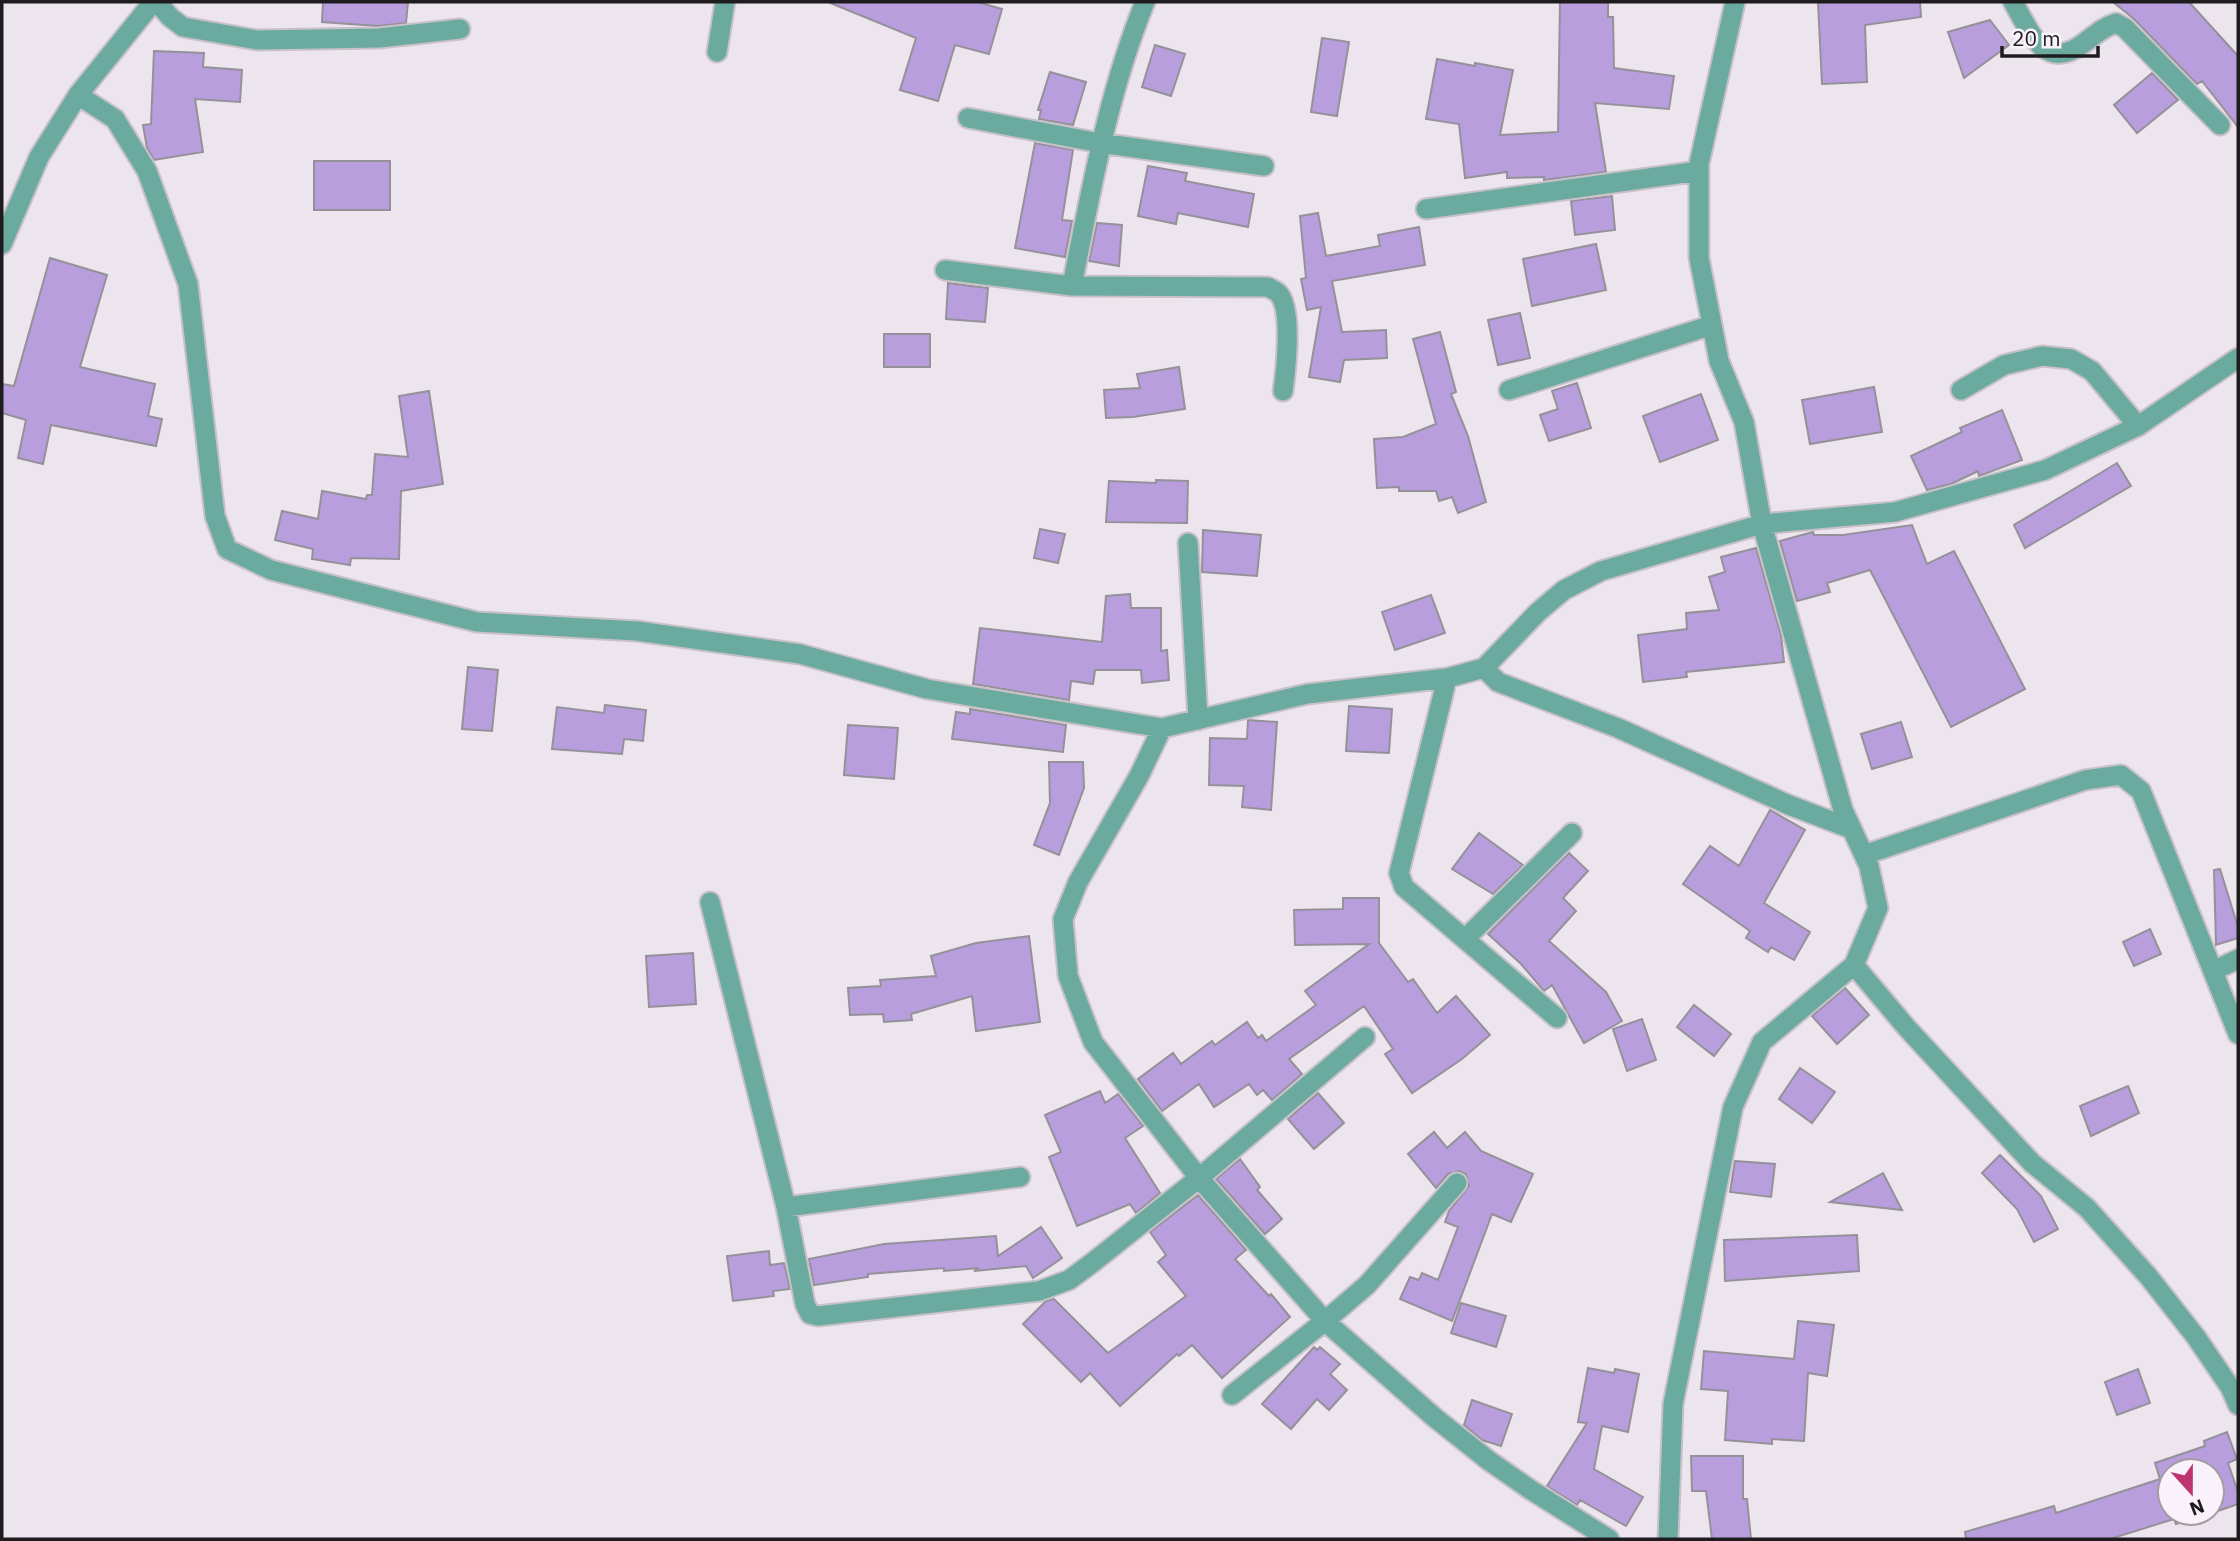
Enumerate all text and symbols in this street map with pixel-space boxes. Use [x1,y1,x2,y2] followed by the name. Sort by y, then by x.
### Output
[2002,14,2098,58] scale bar
[2012,24,2061,52] text: 20 m
[2156,1457,2226,1527] north arrow
[2186,1494,2208,1522] text: N

